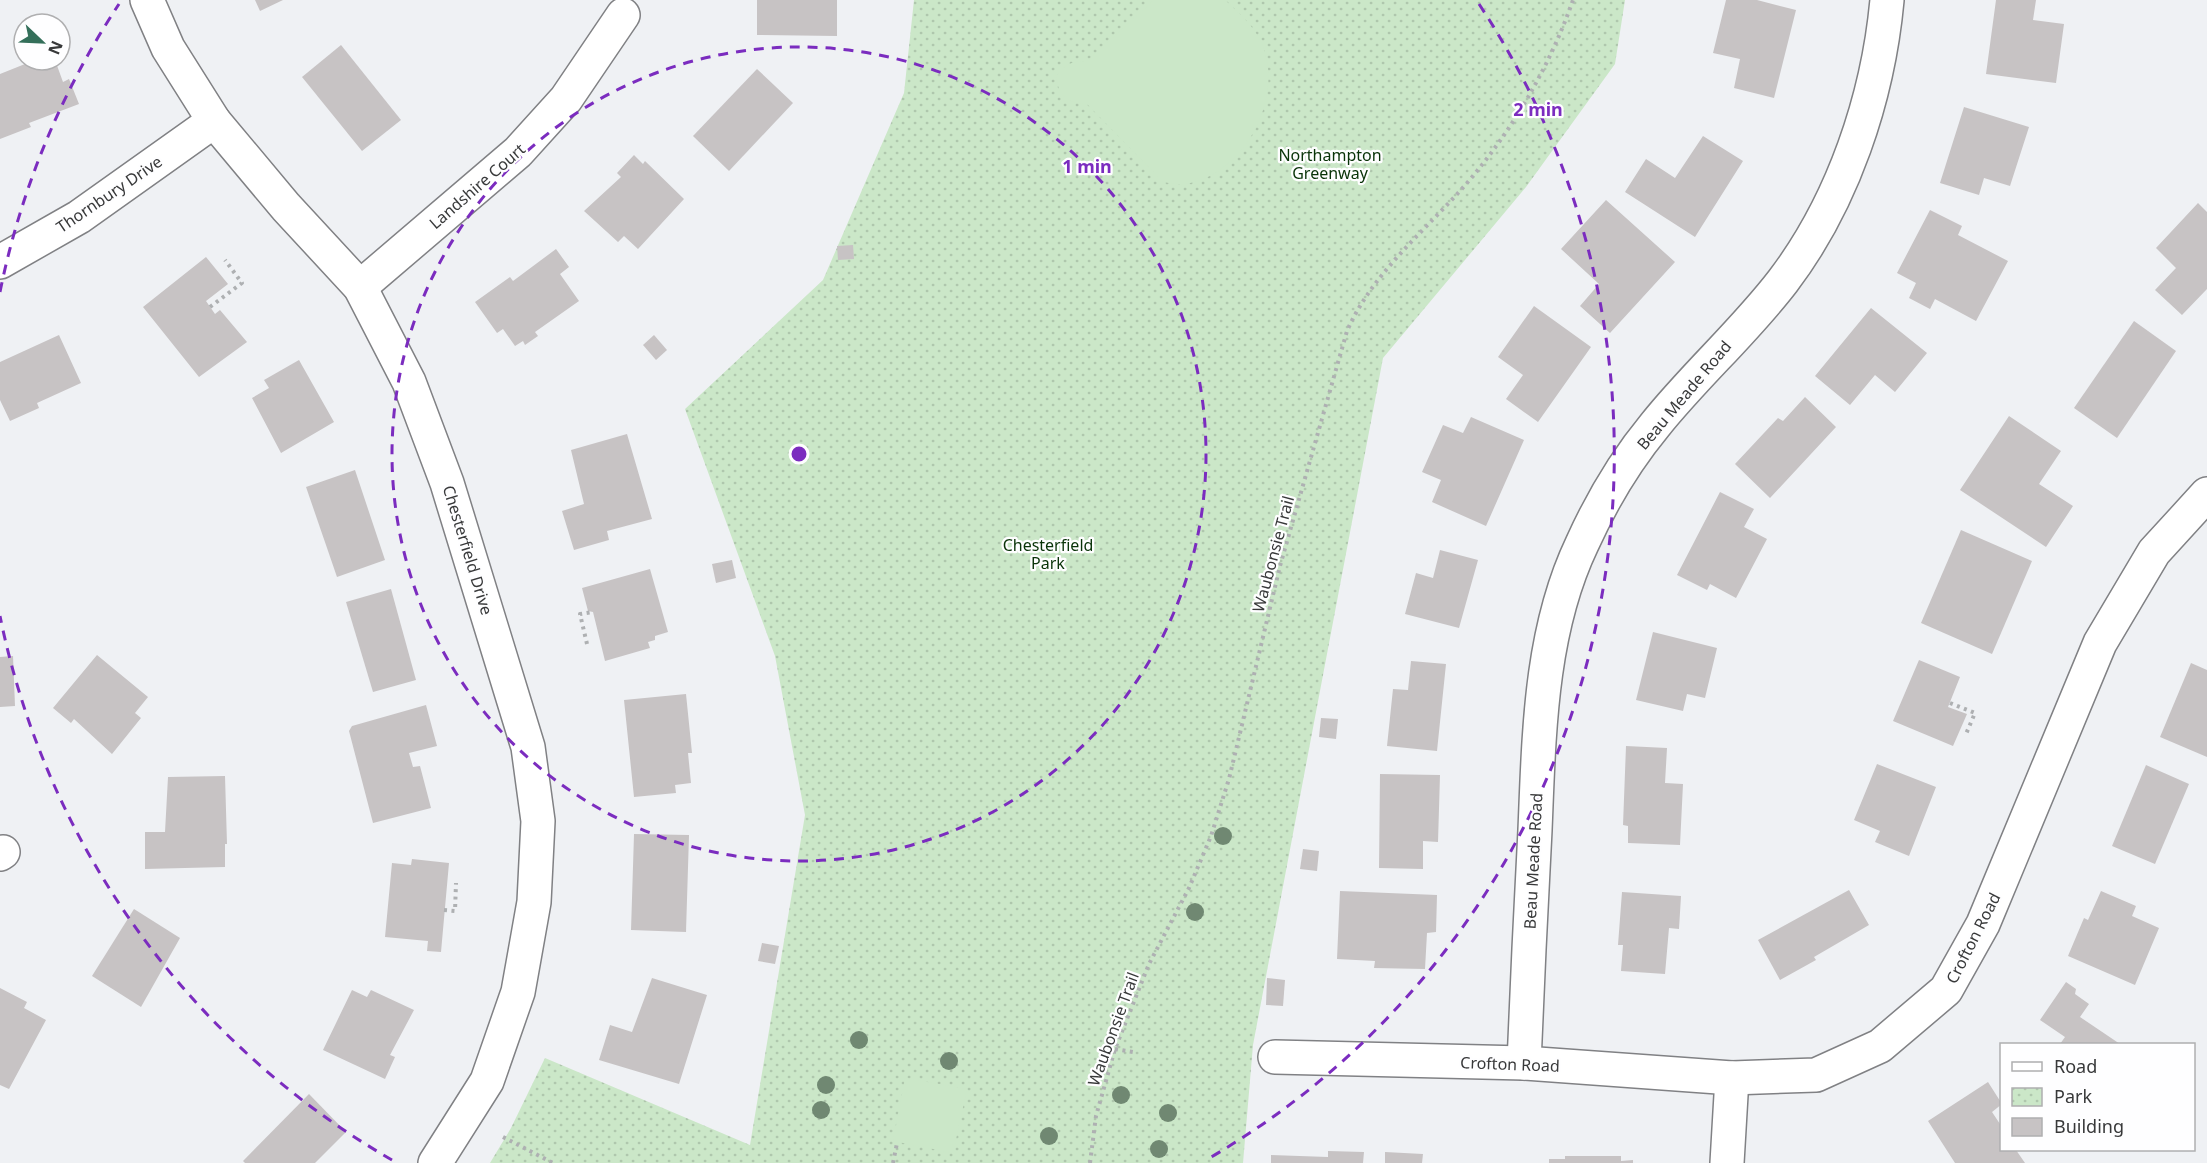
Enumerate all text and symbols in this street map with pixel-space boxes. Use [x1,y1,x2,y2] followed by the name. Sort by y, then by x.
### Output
[12,12,72,72] north arrow
[43,38,68,58] text: N
[1513,97,1563,121] text: 2 min
[424,138,530,234] street label: Landshire Court
[1278,144,1382,184] park label: Northampton Greenway
[52,150,166,238] street label: Thornbury Drive
[1062,154,1112,178] text: 1 min
[1632,336,1736,454] street label: Beau Meade Road
[789,444,809,464] centre of rings
[438,482,498,618] street label: Chesterfield Drive
[1247,493,1299,615] street label: Waubonsie Trail
[1003,534,1093,574] park label: Chesterfield Park
[1518,792,1548,930] street label: Beau Meade Road
[1941,889,2005,987] street label: Crofton Road
[1082,969,1144,1089] street label: Waubonsie Trail
[2000,1043,2195,1151] legend
[1460,1051,1560,1077] street label: Crofton Road
[2054,1054,2097,1078] text: Road
[2054,1084,2092,1108] text: Park
[2054,1114,2124,1138] text: Building

